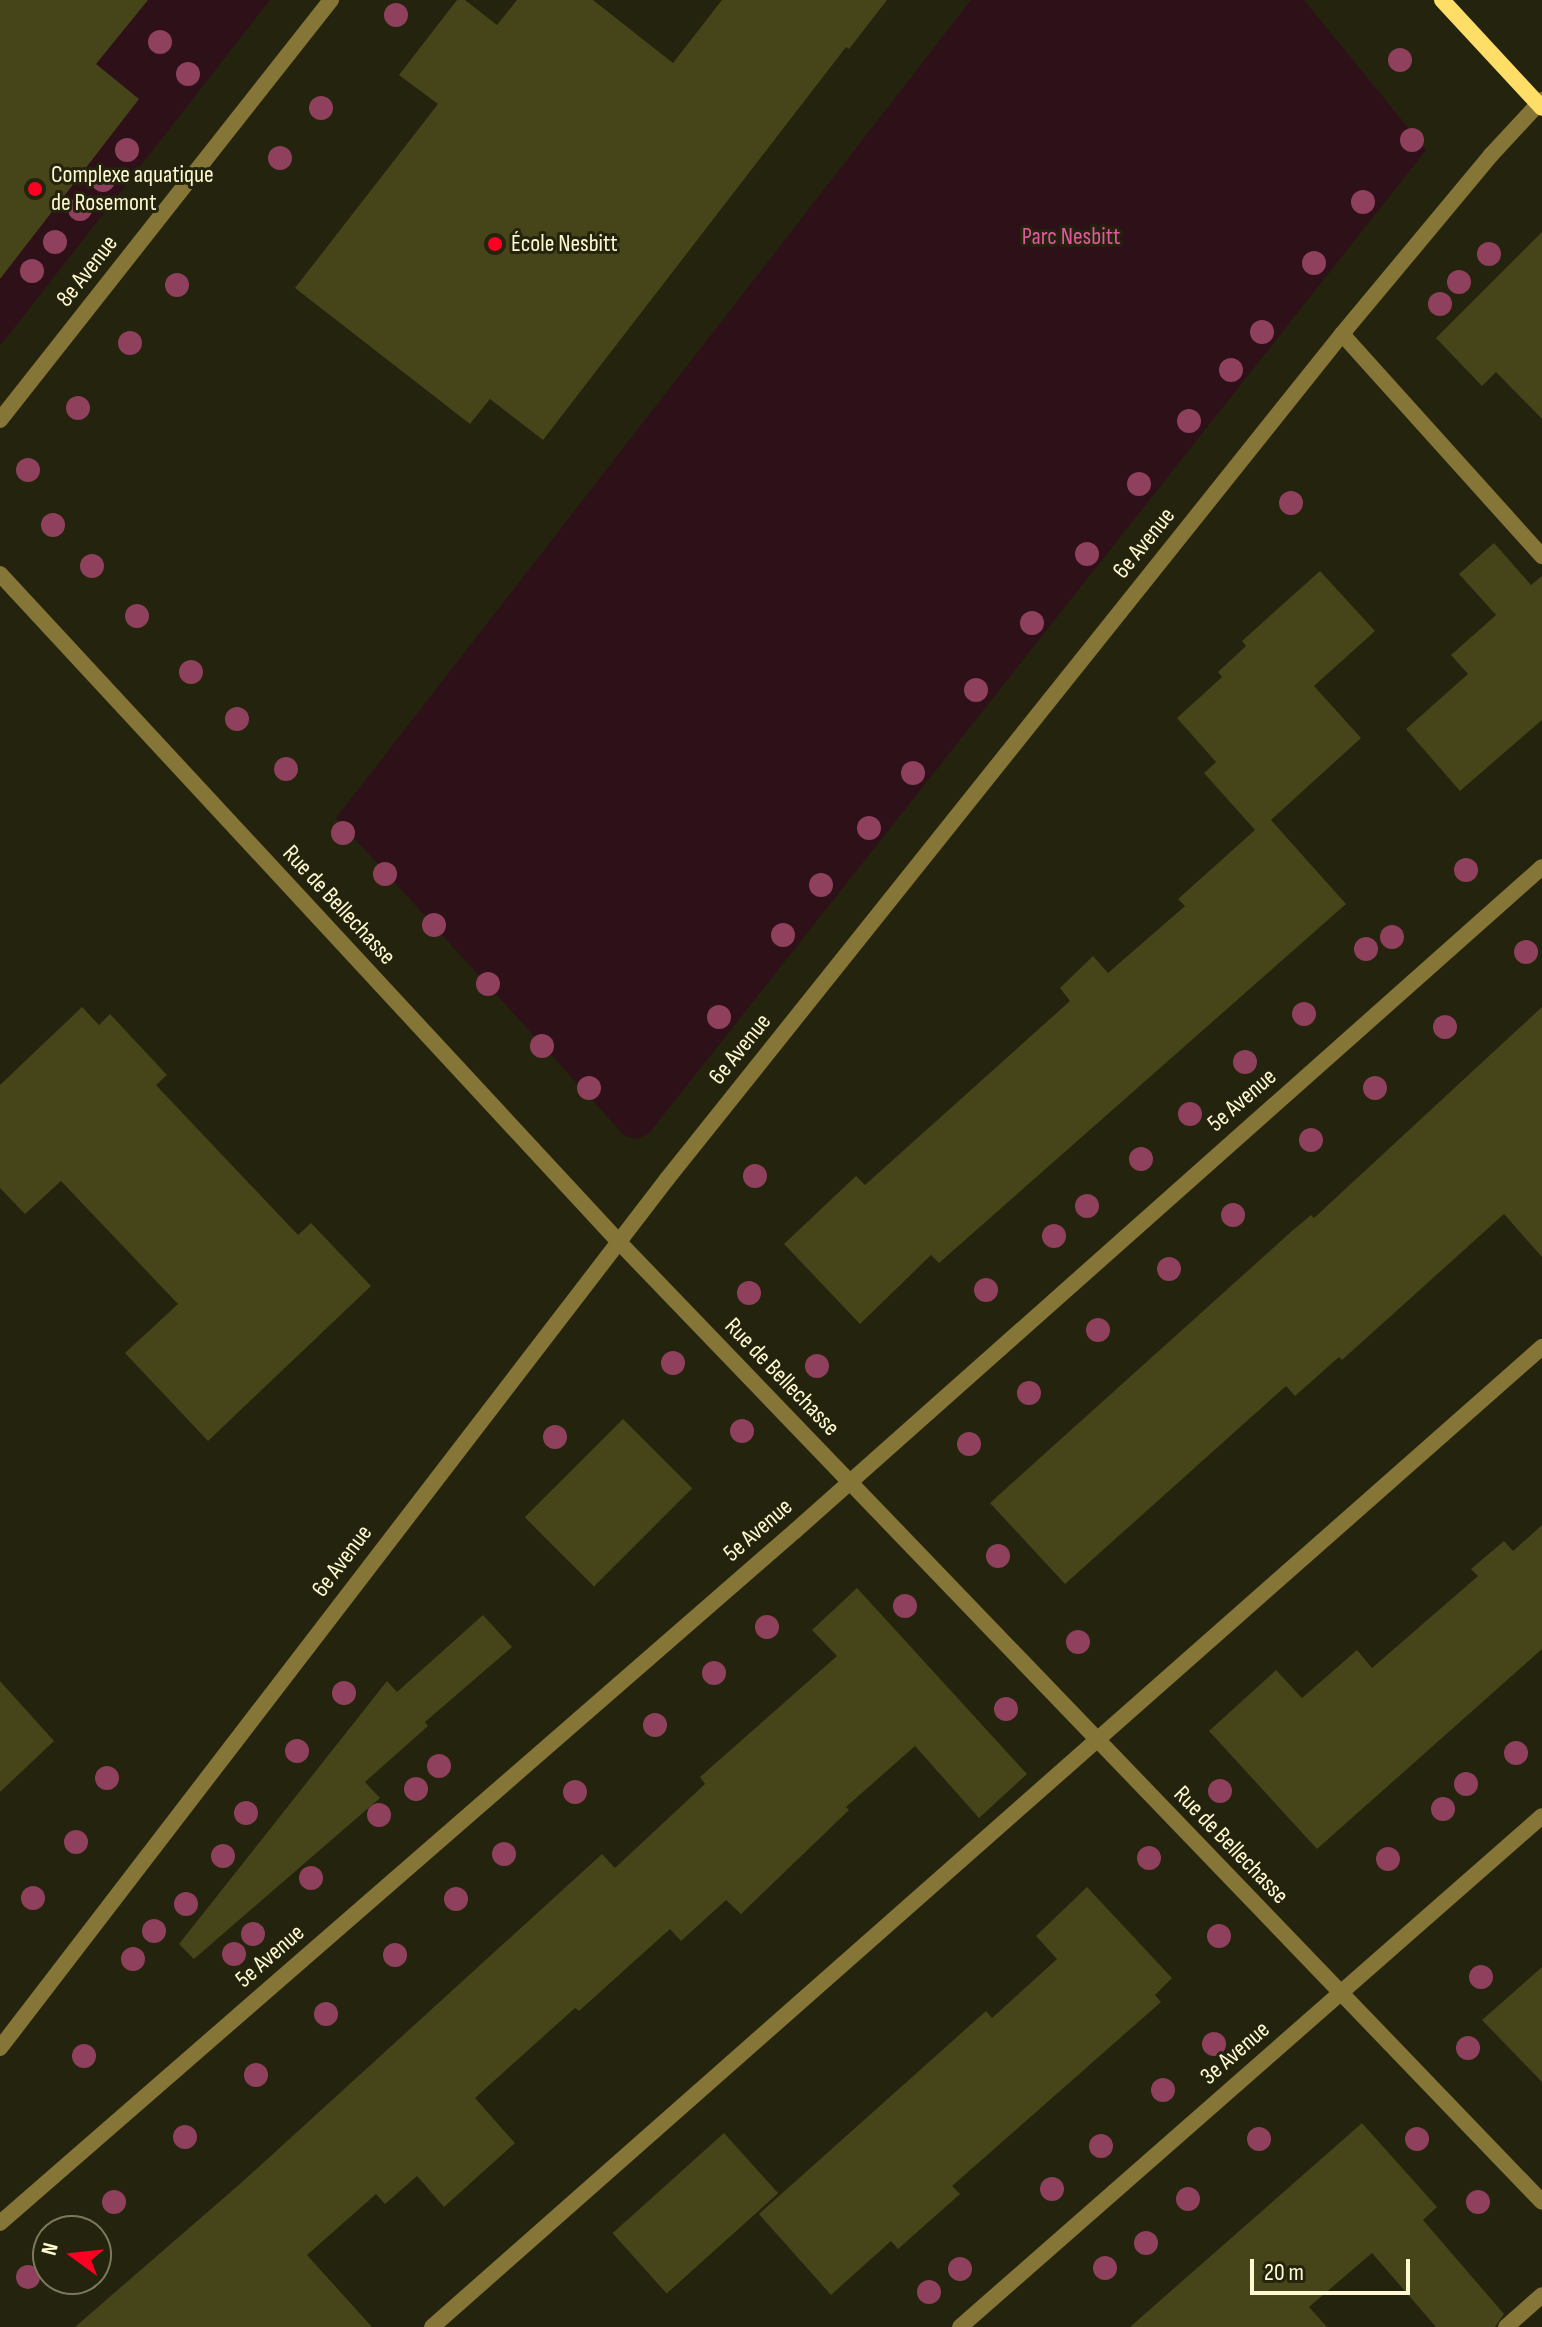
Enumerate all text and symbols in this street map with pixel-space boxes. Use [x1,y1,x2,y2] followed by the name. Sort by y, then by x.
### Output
[51,161,214,217] place label: Complexe aquatique de Rosemont
[26,180,44,198] marker: Complexe aquatique de Rosemont
[1022,223,1120,251] park label: Parc Nesbitt
[50,230,124,312] street label: 8e Avenue
[511,230,618,258] place label: École Nesbitt
[486,235,504,253] marker: École Nesbitt
[1107,502,1181,584] street label: 6e Avenue
[276,839,402,971] street label: Rue de Bellechasse
[703,1008,777,1090] street label: 6e Avenue
[1202,1062,1282,1138] street label: 5e Avenue
[719,1312,845,1442] street label: Rue de Bellechasse
[718,1492,798,1568] street label: 5e Avenue
[306,1519,378,1603] street label: 6e Avenue
[1168,1780,1294,1910] street label: Rue de Bellechasse
[230,1918,310,1994] street label: 5e Avenue
[1195,2015,1275,2091] street label: 3e Avenue
[32,2215,112,2295] north arrow
[36,2240,65,2258] text: N
[1254,2243,1414,2293] scale bar
[1264,2258,1304,2287] text: 20 m

